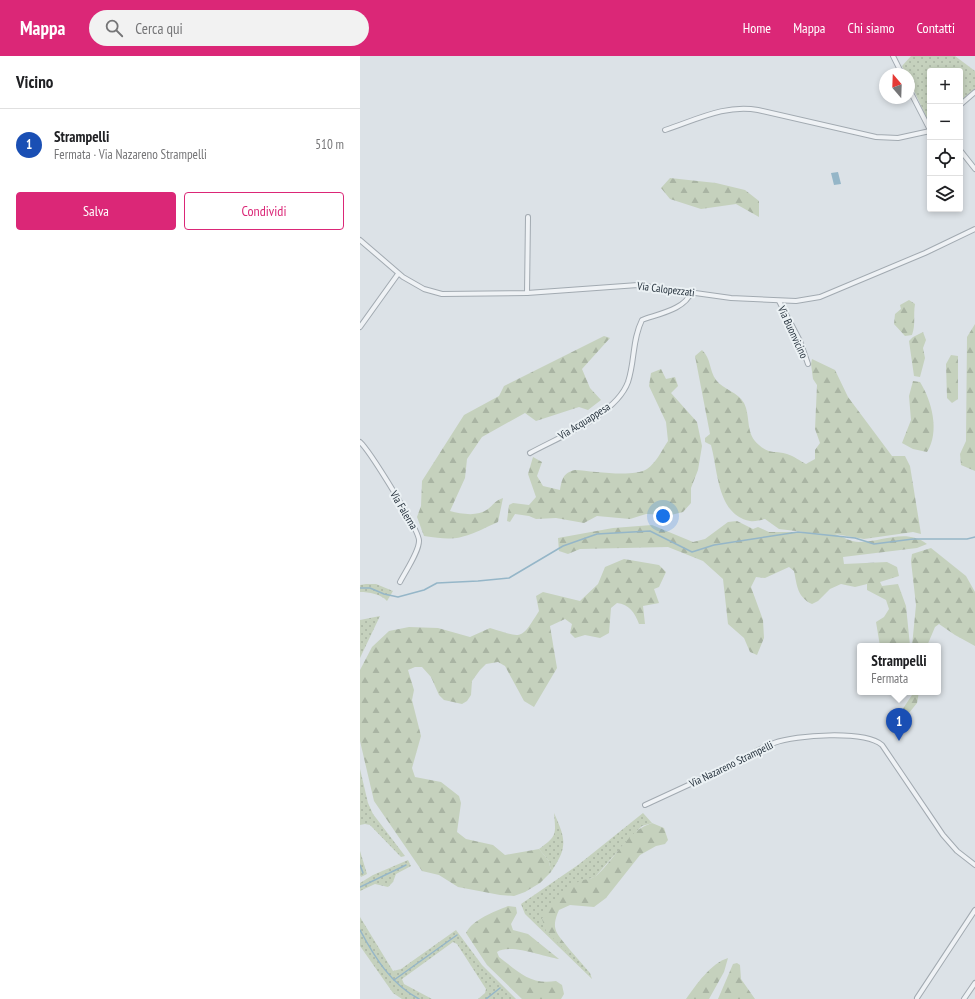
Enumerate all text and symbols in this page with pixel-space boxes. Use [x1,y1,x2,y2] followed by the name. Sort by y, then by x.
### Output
[89,10,369,46] search box
[20,16,65,40] text: Mappa
[103,17,125,39] icon: search
[135,19,183,38] text: Cerca qui
[743,19,771,37] text: Home
[793,19,825,37] text: Mappa
[847,19,895,37] text: Chi siamo
[917,19,955,37] text: Contatti
[879,68,915,104] north arrow
[927,68,963,212] map controls
[927,68,963,104] button: +
[16,71,53,93] text: Vicino
[927,104,963,140] button: −
[54,127,109,146] text: Strampelli
[26,136,32,153] text: 1
[315,136,344,153] text: 510 m
[927,140,963,176] button: locate
[54,146,207,163] text: Fermata · Via Nazareno Strampelli
[927,176,963,212] button: layers
[16,192,176,230] button: Salva
[184,192,344,230] button: Condividi
[635,278,696,299] street label: Via Calopezzati
[774,303,811,361] street label: Via Buonvicino
[554,399,613,443] street label: Via Acquappesa
[387,487,421,532] street label: Via Falerna
[653,506,673,526] your location
[857,643,941,695] popup
[871,651,927,670] text: Strampelli
[871,670,908,687] text: Fermata
[886,708,912,741] pin: 1
[686,738,775,791] street label: Via Nazareno Strampelli

